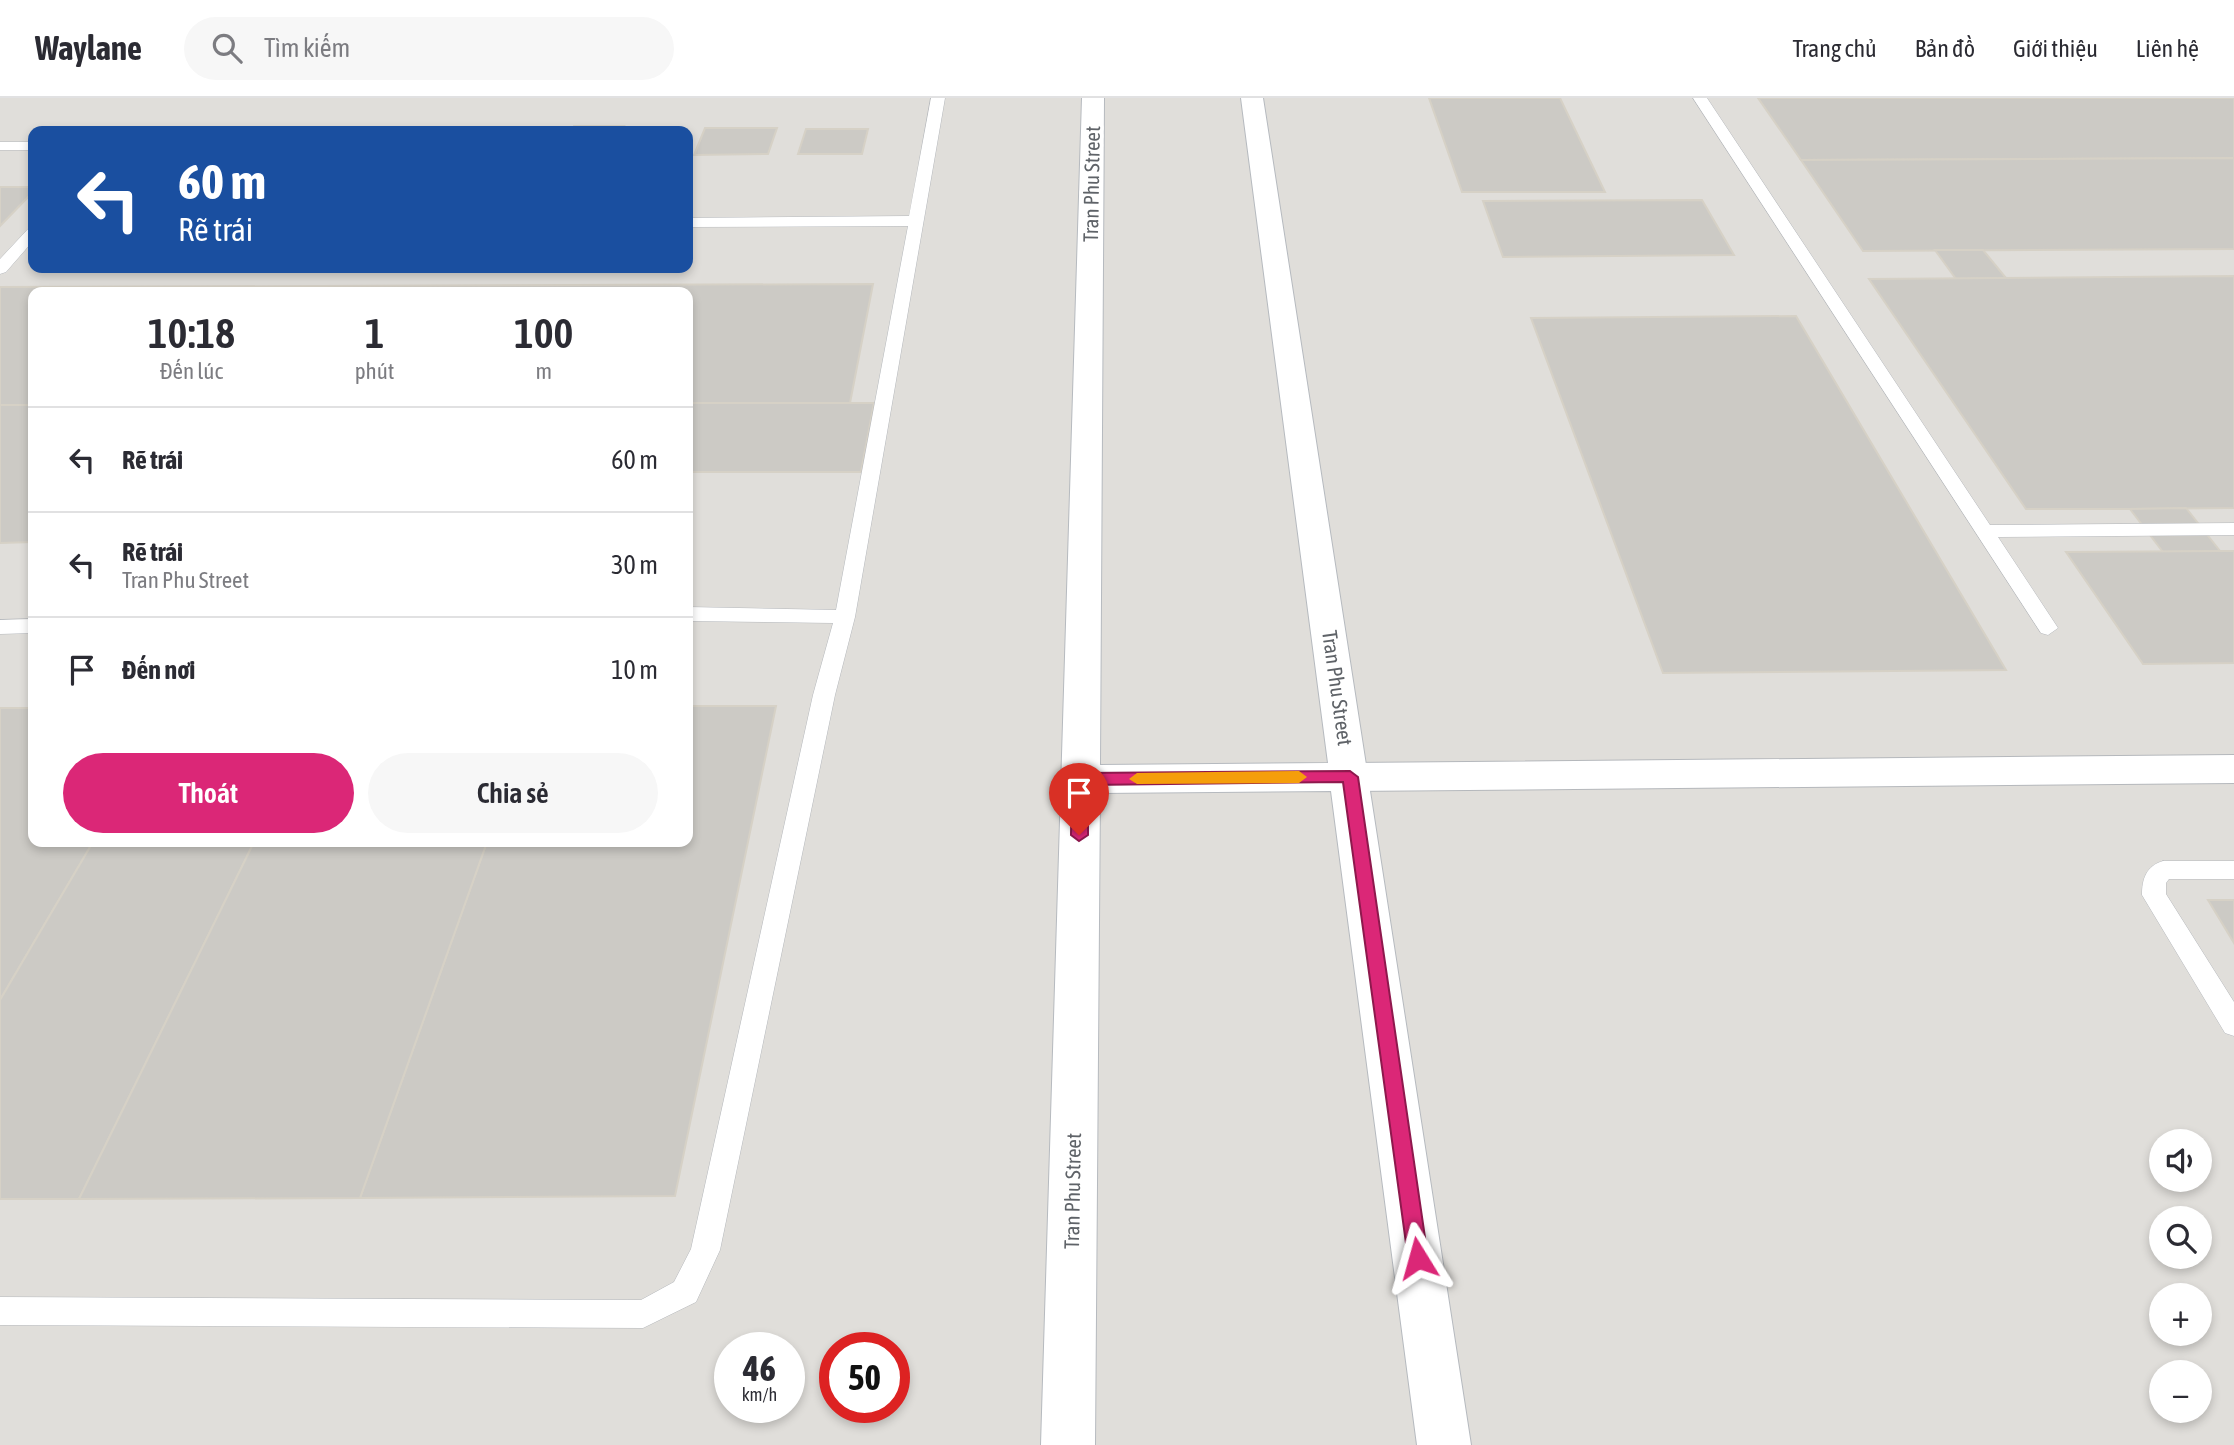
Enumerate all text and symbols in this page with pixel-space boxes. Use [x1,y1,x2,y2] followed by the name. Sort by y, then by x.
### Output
[184,17,674,80] search box
[35,29,142,67] text: Waylane
[208,29,246,67] icon: search
[264,33,350,63] text: Tìm kiếm
[1792,35,1877,62] text: Trang chủ
[1915,35,1975,62] text: Bản đồ
[2013,35,2098,62] text: Giới thiệu
[2136,35,2199,62] text: Liên hệ
[1078,126,1104,242] street label: Tran Phu Street
[178,153,266,209] text: 60 m
[63,154,154,245] icon: left
[178,211,253,248] text: Rẽ trái
[148,309,235,357] text: 10:18
[365,309,384,357] text: 1
[514,309,573,357] text: 100
[160,358,223,384] text: Đến lúc
[355,358,394,384] text: phút
[535,358,552,384] text: m
[63,441,101,479] icon: left
[122,445,183,475] text: Rẽ trái
[611,445,658,475] text: 60 m
[122,537,183,567] text: Rẽ trái
[63,546,101,584] icon: left
[611,550,658,580] text: 30 m
[122,567,249,593] text: Tran Phu Street
[1318,629,1358,747] street label: Tran Phu Street
[63,651,101,689] icon: arrive
[122,655,195,685] text: Đến nơi
[611,655,658,685] text: 10 m
[63,753,354,833] button: Thoát
[368,753,658,833] button: Chia sẻ
[1049,763,1109,835] pin
[1060,774,1098,812] icon: arrive
[2149,1129,2212,1423] map controls
[2149,1129,2212,1192] button: sound
[1059,1133,1085,1249] street label: Tran Phu Street
[2149,1206,2212,1269] button: search
[1381,1221,1455,1295] position arrow
[2149,1283,2212,1346] button: +
[819,1332,910,1423] speed limit sign: 50
[743,1348,776,1388] text: 46
[2149,1360,2212,1423] button: −
[742,1384,777,1405] text: km/h

